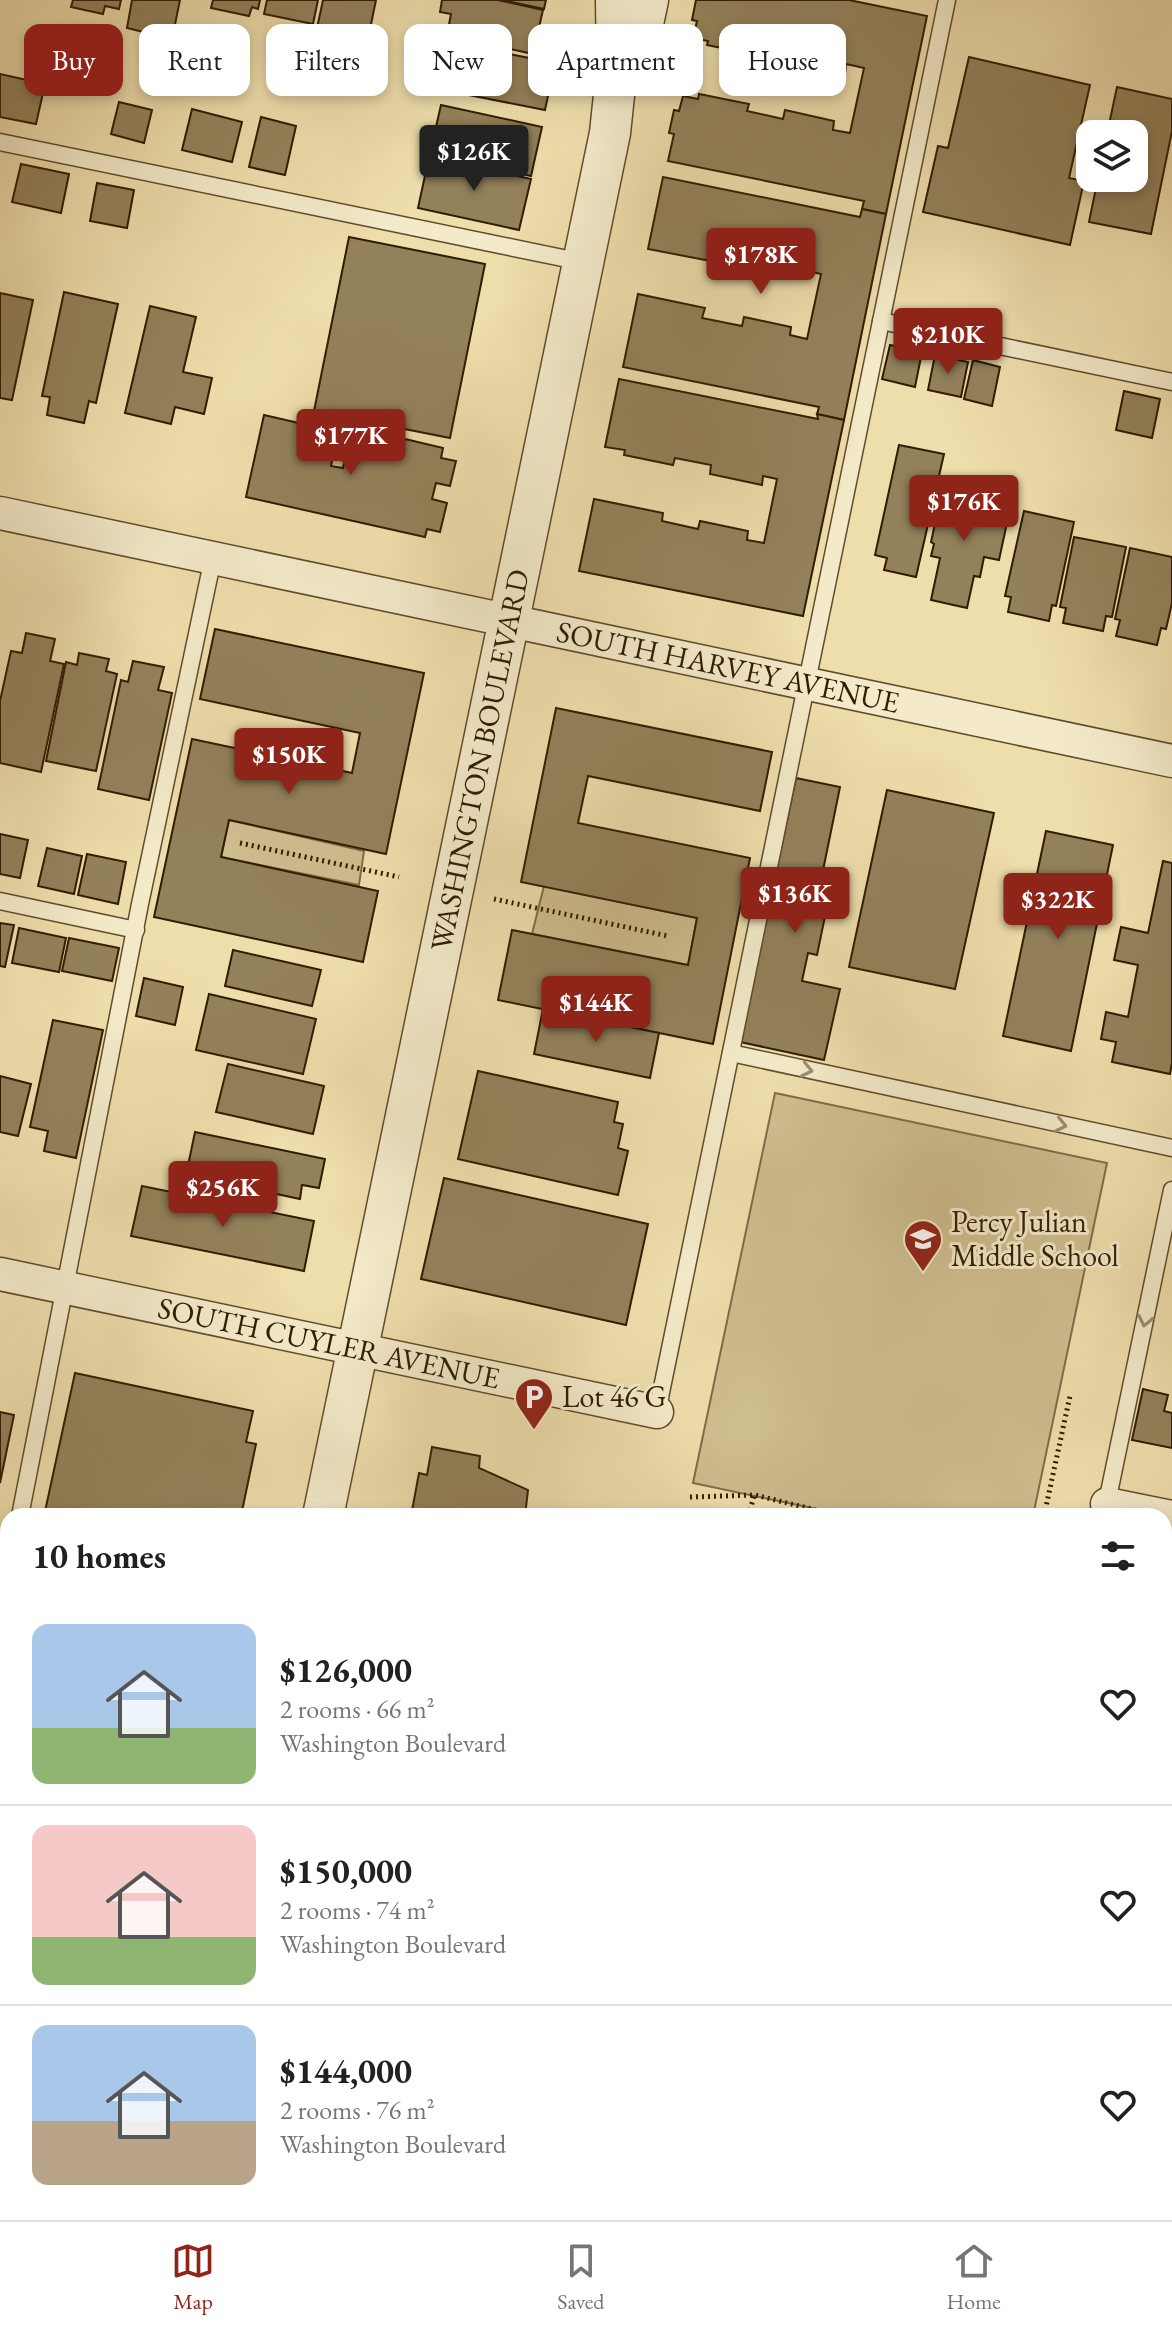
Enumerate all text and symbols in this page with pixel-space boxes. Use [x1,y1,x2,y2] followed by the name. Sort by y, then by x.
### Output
[24,24,123,96] chip: Buy
[139,24,250,96] chip: Rent
[266,24,388,96] chip: Filters
[404,24,512,96] chip: New
[528,24,703,96] chip: Apartment
[719,24,846,96] chip: House
[1076,120,1148,192] map controls
[1076,120,1148,192] button: layers
[418,125,530,193] pin: $126K
[437,134,511,168] text: $126K
[705,228,817,296] pin: $178K
[724,237,798,271] text: $178K
[892,308,1004,376] pin: $210K
[911,317,985,351] text: $210K
[295,409,407,477] pin: $177K
[314,418,388,452] text: $177K
[908,475,1020,543] pin: $176K
[927,484,1001,518] text: $176K
[421,566,538,954] street label: WASHINGTON BOULEVARD
[553,611,903,722] street label: SOUTH HARVEY AVENUE
[233,728,345,796] pin: $150K
[252,737,326,771] text: $150K
[739,867,851,935] pin: $136K
[1002,873,1114,941] pin: $322K
[758,876,832,910] text: $136K
[1021,882,1095,916] text: $322K
[540,976,652,1044] pin: $144K
[559,985,633,1019] text: $144K
[800,1061,813,1078] one-way arrow
[1054,1116,1067,1133] one-way arrow
[167,1161,279,1229] pin: $256K
[186,1170,260,1204] text: $256K
[951,1202,1119,1275] place label: Percy Julian Middle School
[902,1218,944,1273] school or university icon: Percy Julian Middle School
[154,1288,504,1398] street label: SOUTH CUYLER AVENUE
[1137,1314,1154,1327] one-way arrow
[513,1376,555,1431] parking icon: Lot 46 G
[562,1377,666,1416] place label: Lot 46 G
[32,1534,166,1578] text: 10 homes
[1096,1534,1140,1578] icon: filters
[280,1648,412,1692] text: $126,000
[96,1656,192,1752] icon: home
[1096,1682,1140,1726] icon: heart
[280,1692,435,1726] text: 2 rooms · 66 m²
[280,1726,506,1760] text: Washington Boulevard
[280,1849,412,1893] text: $150,000
[96,1857,192,1953] icon: home
[1096,1883,1140,1927] icon: heart
[280,1893,435,1927] text: 2 rooms · 74 m²
[280,1927,506,1961] text: Washington Boulevard
[280,2049,412,2093] text: $144,000
[96,2057,192,2153] icon: home
[1096,2083,1140,2127] icon: heart
[280,2093,435,2127] text: 2 rooms · 76 m²
[280,2127,506,2161] text: Washington Boulevard
[171,2239,215,2316] tab: Map
[557,2239,604,2316] tab: Saved
[947,2239,1001,2316] tab: Home

